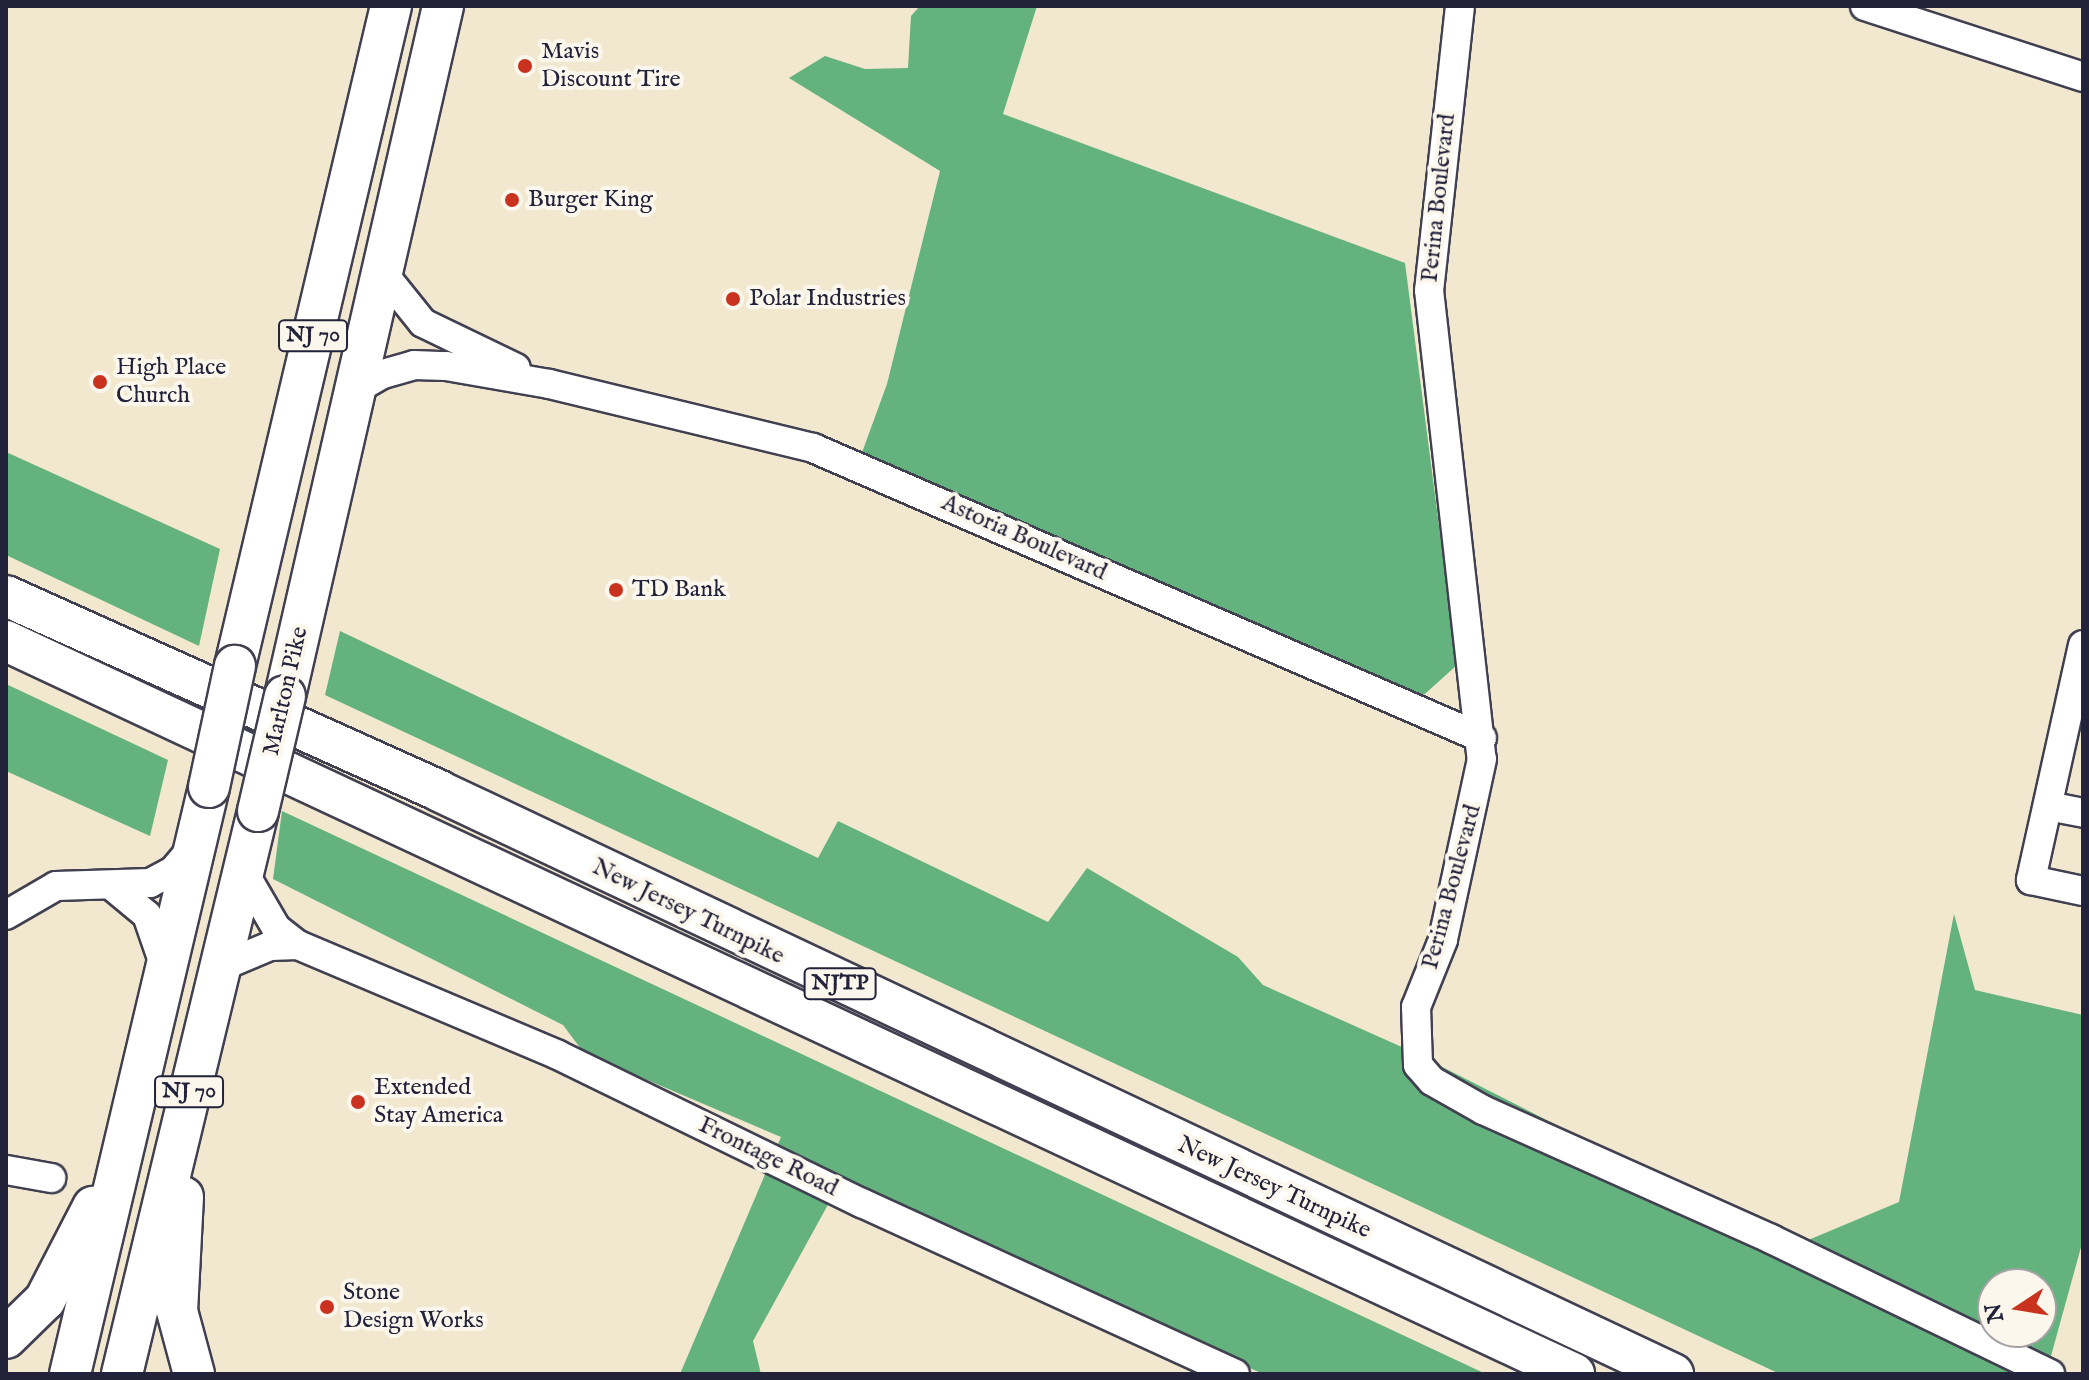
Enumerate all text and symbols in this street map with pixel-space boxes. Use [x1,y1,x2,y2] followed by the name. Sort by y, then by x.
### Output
[541,38,681,94] place label: Mavis Discount Tire
[516,57,534,75] marker: Mavis Discount Tire
[1416,112,1462,284] street label: Perina Boulevard
[528,186,653,214] place label: Burger King
[503,191,521,209] marker: Burger King
[749,285,906,313] place label: Polar Industries
[724,290,742,308] marker: Polar Industries
[277,318,349,354] road number: NJ 70
[116,354,226,410] place label: High Place Church
[91,373,109,391] marker: High Place Church
[937,489,1111,587] street label: Astoria Boulevard
[632,576,726,604] place label: TD Bank
[607,581,625,599] marker: TD Bank
[257,624,315,758] street label: Marlton Pike
[1416,801,1488,973] street label: Perina Boulevard
[587,853,789,971] street label: New Jersey Turnpike
[802,966,878,1002] road number: NJTP
[153,1074,225,1110] road number: NJ 70
[374,1074,503,1130] place label: Extended Stay America
[349,1093,367,1111] marker: Extended Stay America
[694,1111,842,1203] street label: Frontage Road
[1173,1131,1375,1245] street label: New Jersey Turnpike
[1977,1268,2057,1348] north arrow
[343,1279,484,1335] place label: Stone Design Works
[318,1298,336,1316] marker: Stone Design Works
[1980,1300,2011,1325] text: N

